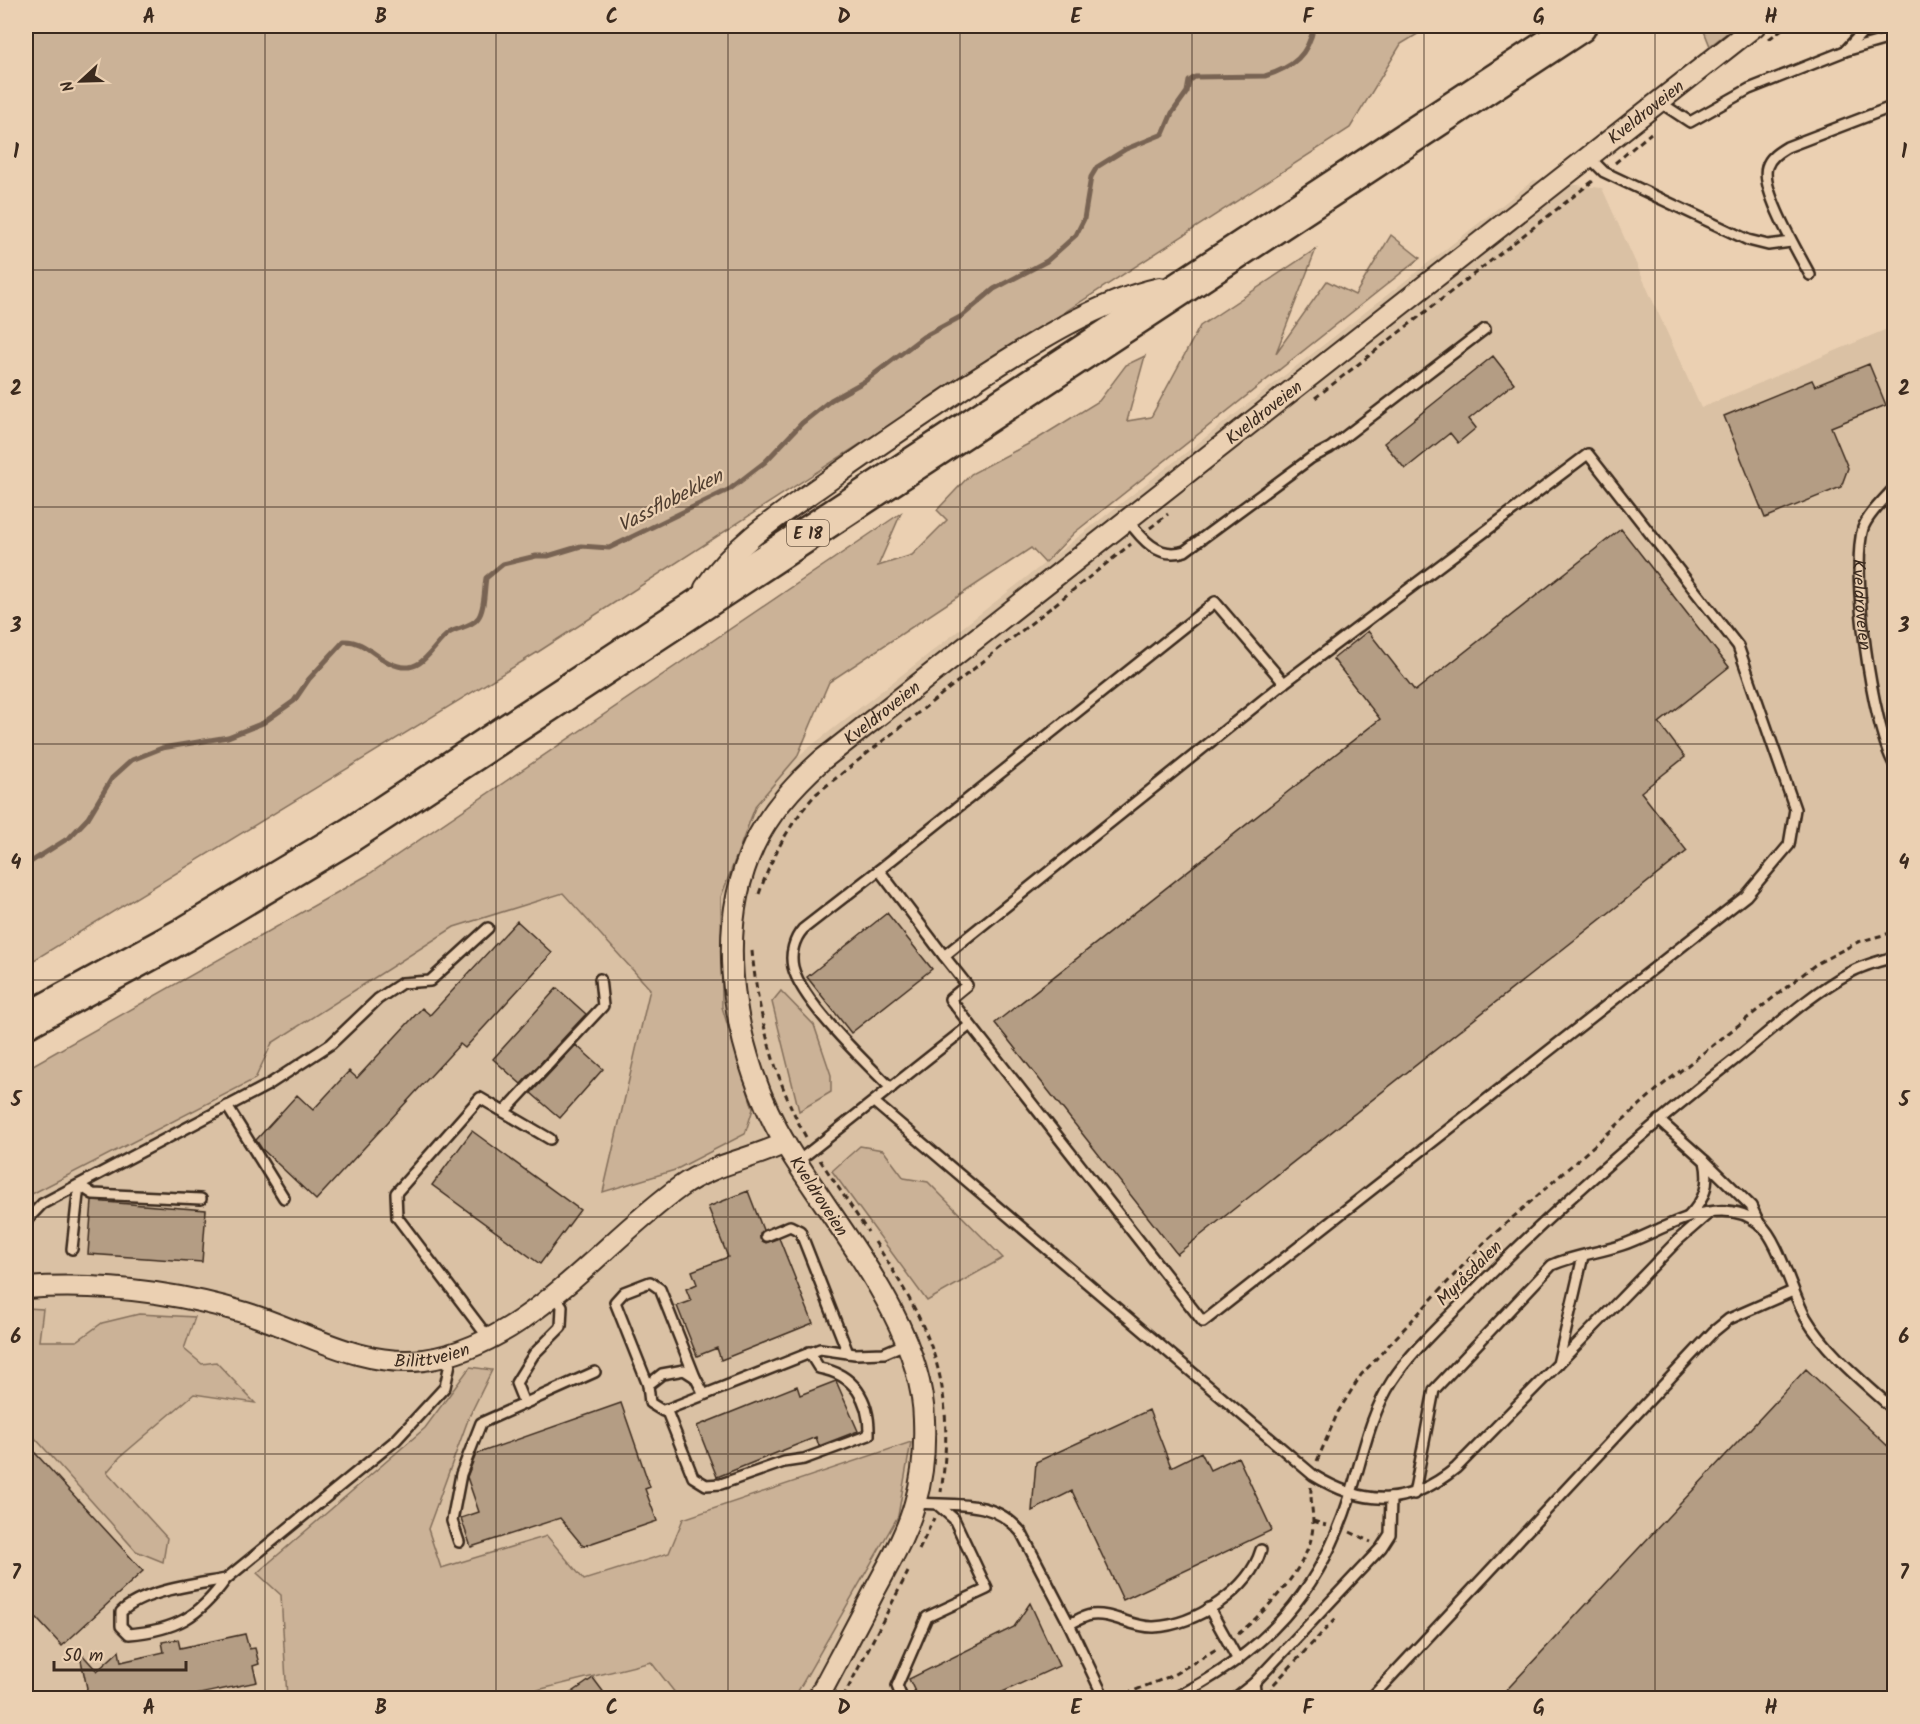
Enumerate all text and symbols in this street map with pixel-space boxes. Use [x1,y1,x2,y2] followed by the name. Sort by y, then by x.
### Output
[143,2,155,34] text: A
[375,2,387,34] text: B
[606,2,618,34] text: C
[837,2,851,34] text: D
[1070,2,1082,34] text: E
[1303,2,1315,34] text: F
[1533,2,1545,34] text: G
[1764,2,1778,34] text: H
[51,51,111,111] north arrow
[1602,73,1692,153] street label: Kveldroveien
[55,77,82,95] text: N
[13,137,19,169] text: 1
[1901,137,1907,169] text: 1
[10,374,22,406] text: 2
[1220,374,1310,453] street label: Kveldroveien
[1898,374,1910,406] text: 2
[612,461,731,542] water label: Vassflobekken
[787,520,829,546] road number: E 18
[1843,559,1879,652] street label: Kveldroveien
[10,611,22,643] text: 3
[1898,611,1910,643] text: 3
[838,674,928,754] street label: Kveldroveien
[11,848,22,880] text: 4
[1899,848,1910,880] text: 4
[10,1085,23,1117] text: 5
[1898,1085,1911,1117] text: 5
[781,1151,855,1243] street label: Kveldroveien
[1430,1234,1510,1314] street label: Myråsdalen
[11,1322,22,1354] text: 6
[1899,1322,1910,1354] text: 6
[394,1336,474,1377] street label: Bilittveien
[11,1558,21,1590] text: 7
[1899,1558,1909,1590] text: 7
[54,1634,186,1672] scale bar
[63,1642,103,1671] text: 50 m
[143,1693,155,1724] text: A
[375,1693,387,1724] text: B
[606,1693,618,1724] text: C
[837,1693,851,1724] text: D
[1070,1693,1082,1724] text: E
[1303,1693,1315,1724] text: F
[1533,1693,1545,1724] text: G
[1764,1693,1778,1724] text: H

